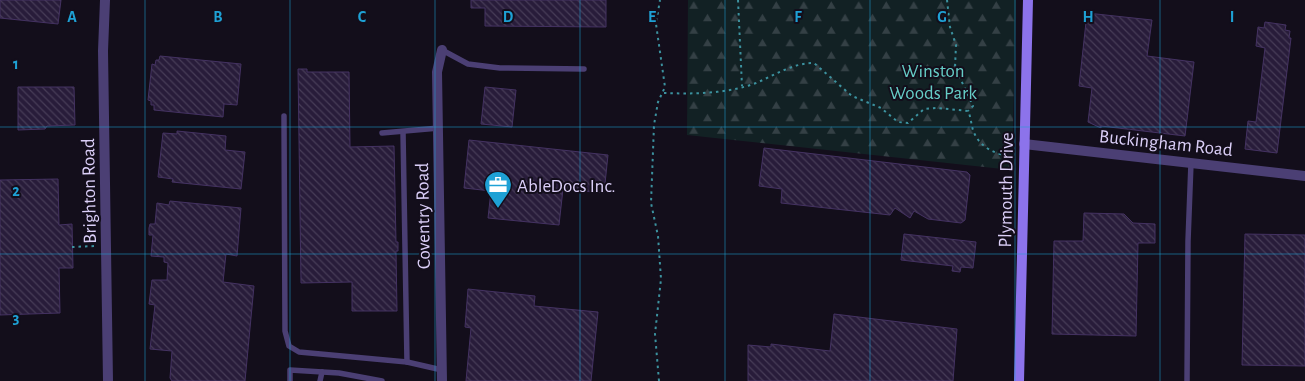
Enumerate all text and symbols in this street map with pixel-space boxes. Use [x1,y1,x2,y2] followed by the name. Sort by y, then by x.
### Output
[67,9,77,25] text: A
[213,9,223,25] text: B
[358,9,367,25] text: C
[503,9,514,25] text: D
[648,9,656,25] text: E
[794,9,802,25] text: F
[937,9,947,25] text: G
[1082,9,1094,25] text: H
[1230,9,1234,25] text: I
[13,56,19,72] text: 1
[889,62,977,103] park label: Winston Woods Park
[1098,127,1234,160] street label: Buckingham Road
[996,132,1017,248] street label: Plymouth Drive
[79,138,100,244] street label: Brighton Road
[413,162,434,269] street label: Coventry Road
[483,170,513,209] office icon: AbleDocs Inc.
[517,177,615,196] place label: AbleDocs Inc.
[12,183,20,199] text: 2
[13,310,20,326] text: 3

